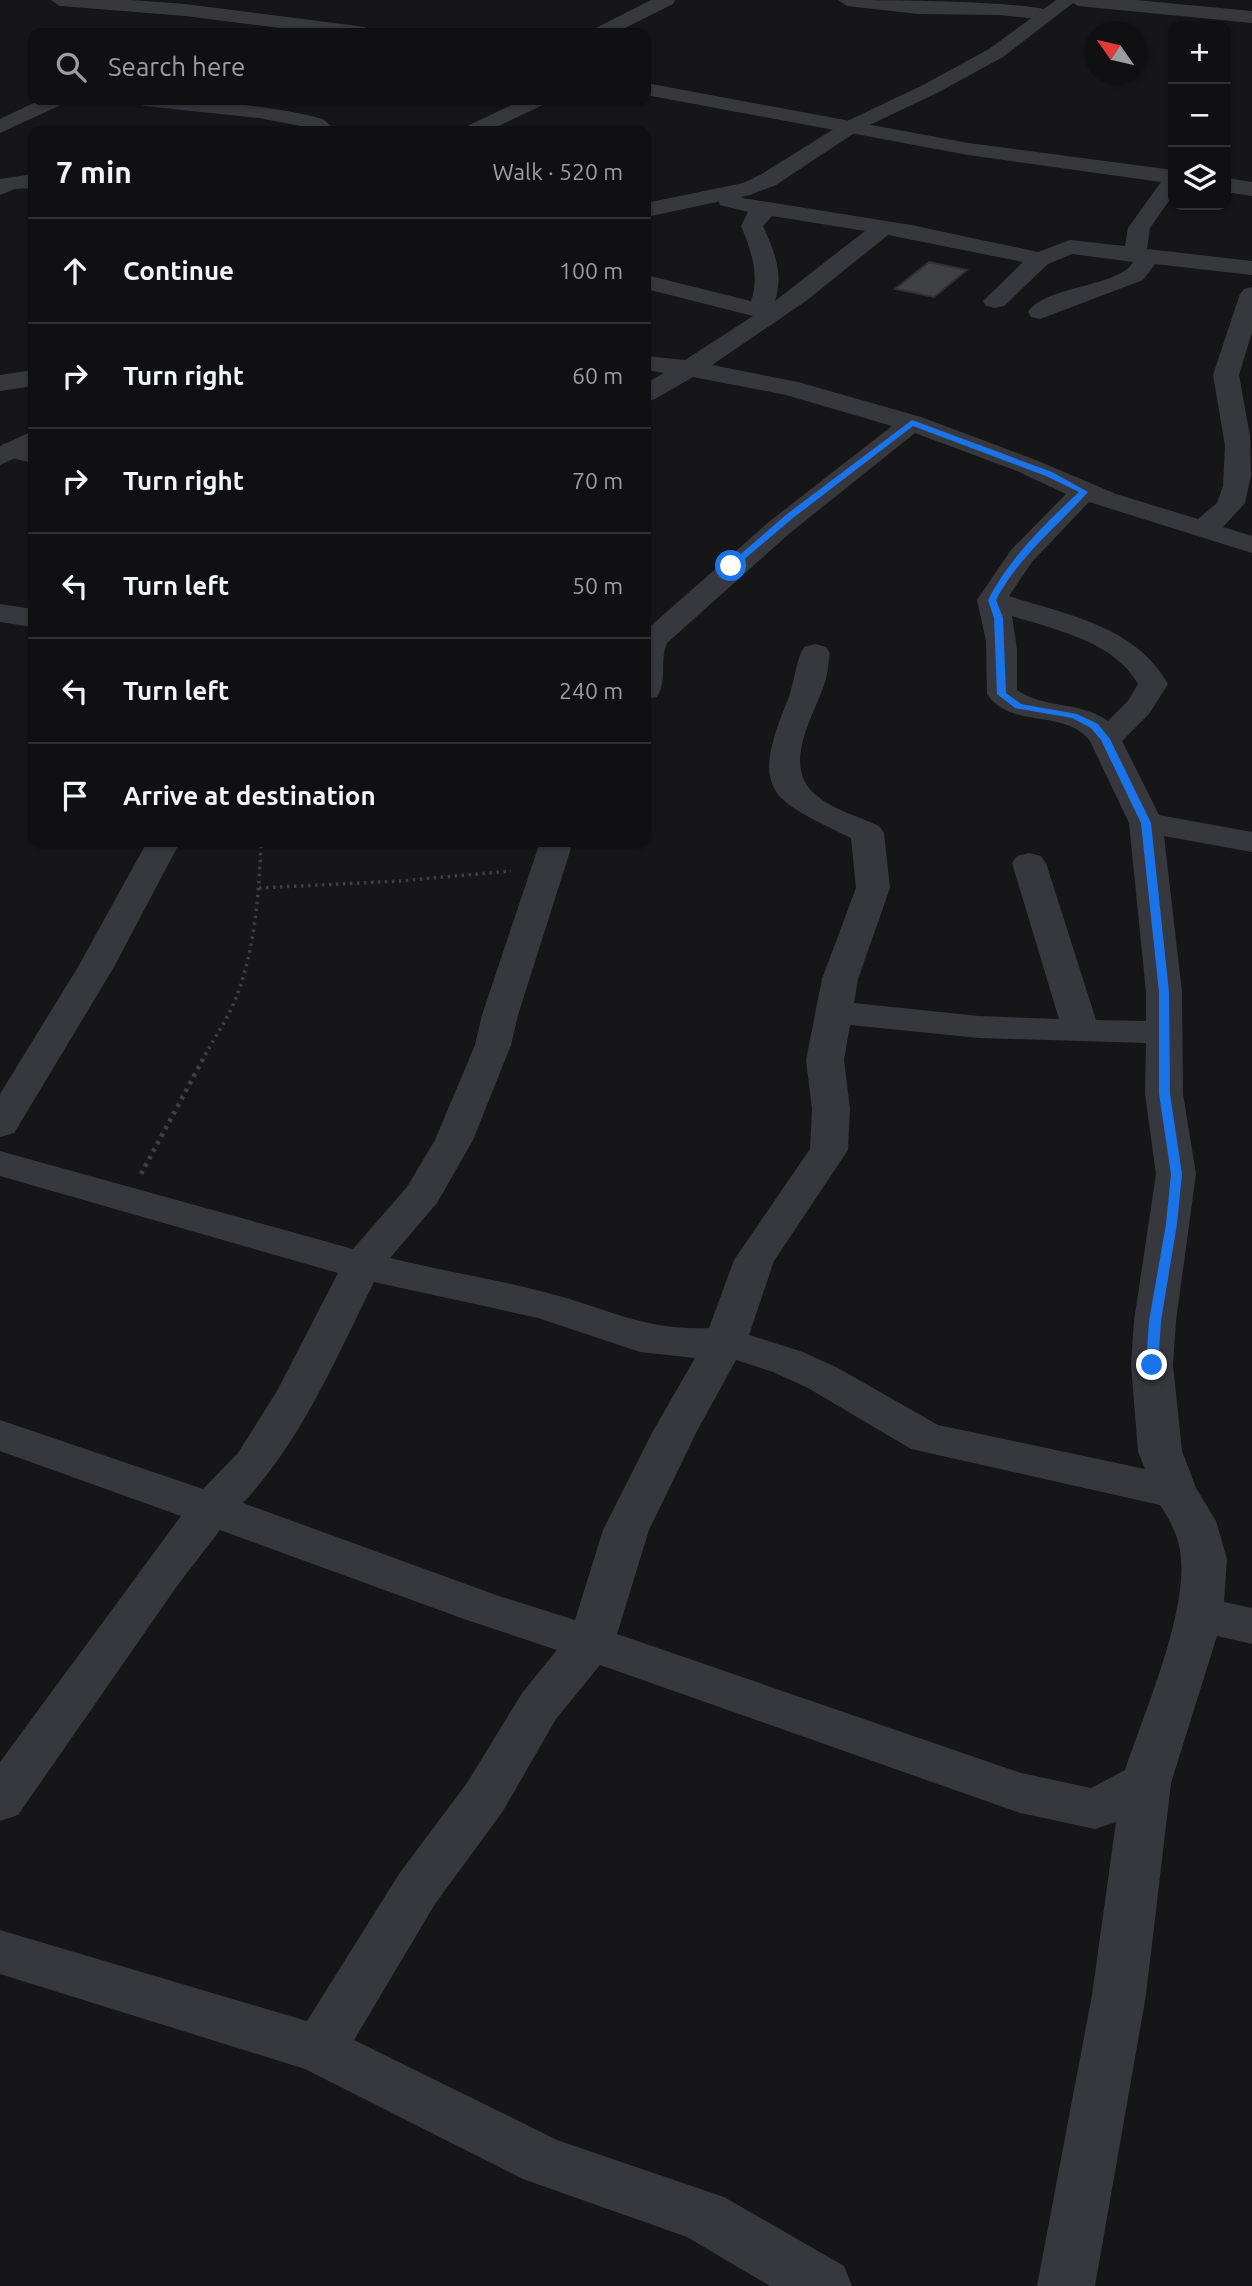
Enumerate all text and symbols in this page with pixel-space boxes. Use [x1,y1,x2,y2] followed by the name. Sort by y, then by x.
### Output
[1084,21,1147,84] north arrow
[1168,21,1231,210] map controls
[1168,21,1231,84] button: +
[28,28,651,105] search box
[52,48,90,86] icon: search
[108,52,245,81] text: Search here
[1168,84,1231,147] button: −
[1168,147,1231,210] button: layers
[56,155,132,189] text: 7 min
[492,159,623,184] text: Walk · 520 m
[56,252,94,290] icon: ahead
[123,256,234,285] text: Continue
[559,258,623,283] text: 100 m
[56,357,94,395] icon: right
[123,361,244,390] text: Turn right
[572,363,623,388] text: 60 m
[56,462,94,500] icon: right
[123,466,244,495] text: Turn right
[572,468,623,493] text: 70 m
[715,550,746,581] route start
[56,567,94,605] icon: left
[123,571,229,600] text: Turn left
[572,573,623,598] text: 50 m
[56,672,94,710] icon: left
[123,676,229,705] text: Turn left
[559,678,623,703] text: 240 m
[56,777,94,815] icon: arrive
[123,781,376,810] text: Arrive at destination
[1136,1349,1167,1380] route end

